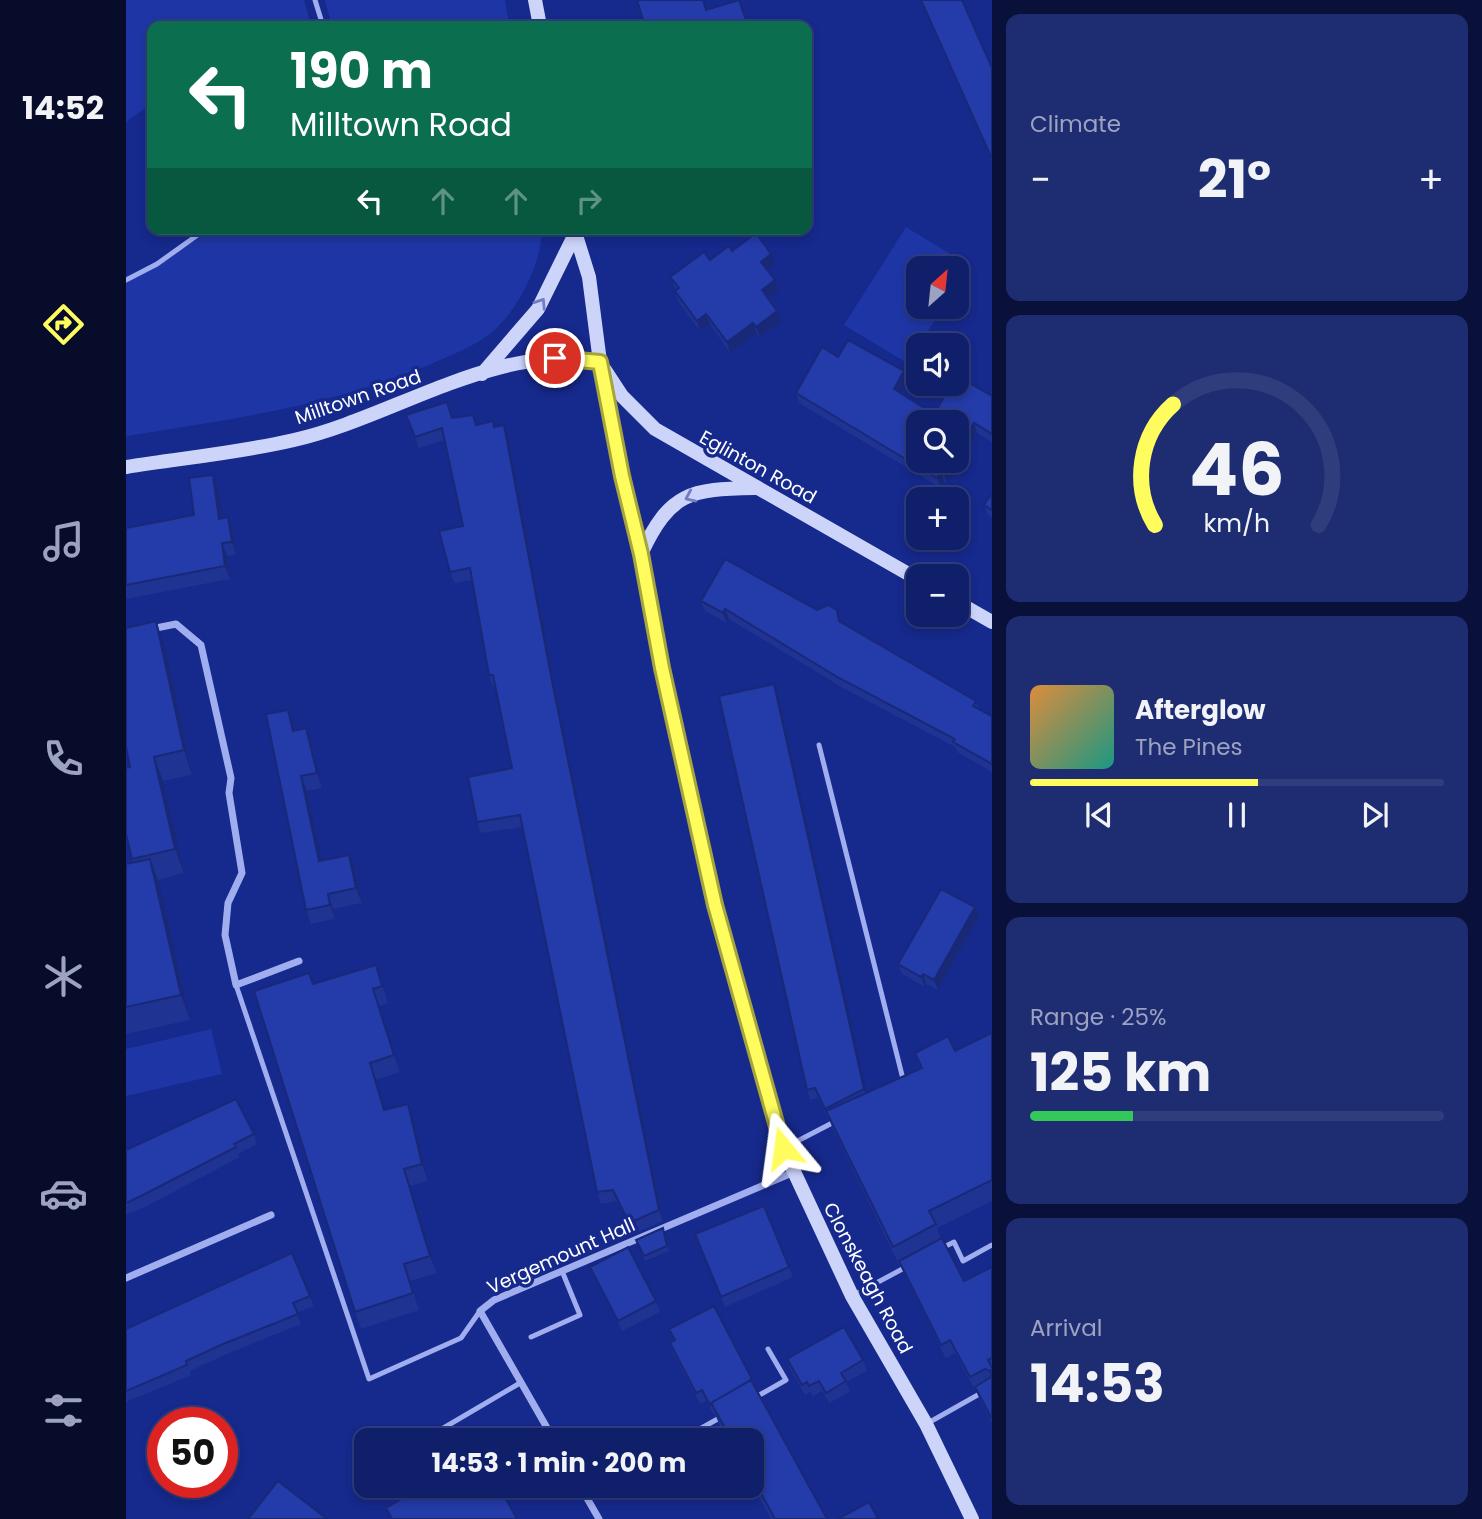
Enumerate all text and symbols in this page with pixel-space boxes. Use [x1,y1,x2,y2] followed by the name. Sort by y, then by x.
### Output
[290,37,433,105] text: 190 m
[175,49,266,140] icon: left
[22,85,104,130] text: 14:52
[290,102,512,147] text: Milltown Road
[1030,108,1121,140] text: Climate
[1198,143,1271,216] text: 21°
[1030,153,1051,206] text: −
[1418,153,1444,206] text: +
[351,182,389,220] icon: left
[424,182,462,220] icon: ahead
[497,182,535,220] icon: ahead
[570,182,608,220] icon: right
[906,256,970,318] north arrow
[906,256,969,627] map controls
[533,298,546,311] one-way arrow
[39,300,88,349] icon: directions
[525,328,585,388] pin
[906,333,969,396] button: sound
[536,339,574,377] icon: arrive
[291,363,425,431] street label: Milltown Road
[906,410,969,473] button: search
[1189,419,1285,520] text: 46
[695,424,821,510] street label: Eglinton Road
[906,487,969,550] button: +
[685,489,697,503] one-way arrow
[1204,505,1270,540] text: km/h
[39,517,88,566] icon: music
[906,564,969,627] button: −
[1135,692,1266,728] text: Afterglow
[1135,731,1243,763] text: The Pines
[39,734,88,783] icon: phone
[1080,796,1118,834] icon: previous
[1218,796,1256,834] icon: pause
[1356,796,1394,834] icon: next
[39,952,88,1001] icon: climate
[1030,1001,1166,1033] text: Range · 25%
[1030,1036,1211,1109] text: 125 km
[746,1111,820,1185] position arrow
[39,1169,88,1218] icon: car
[817,1198,919,1358] street label: Clonskeagh Road
[483,1211,639,1301] street label: Vergemount Hall
[1030,1312,1102,1344] text: Arrival
[1030,1347,1165,1420] text: 14:53
[39,1386,88,1435] icon: filters
[147,1407,238,1498] speed limit sign: 50
[432,1445,686,1481] text: 14:53 · 1 min · 200 m

